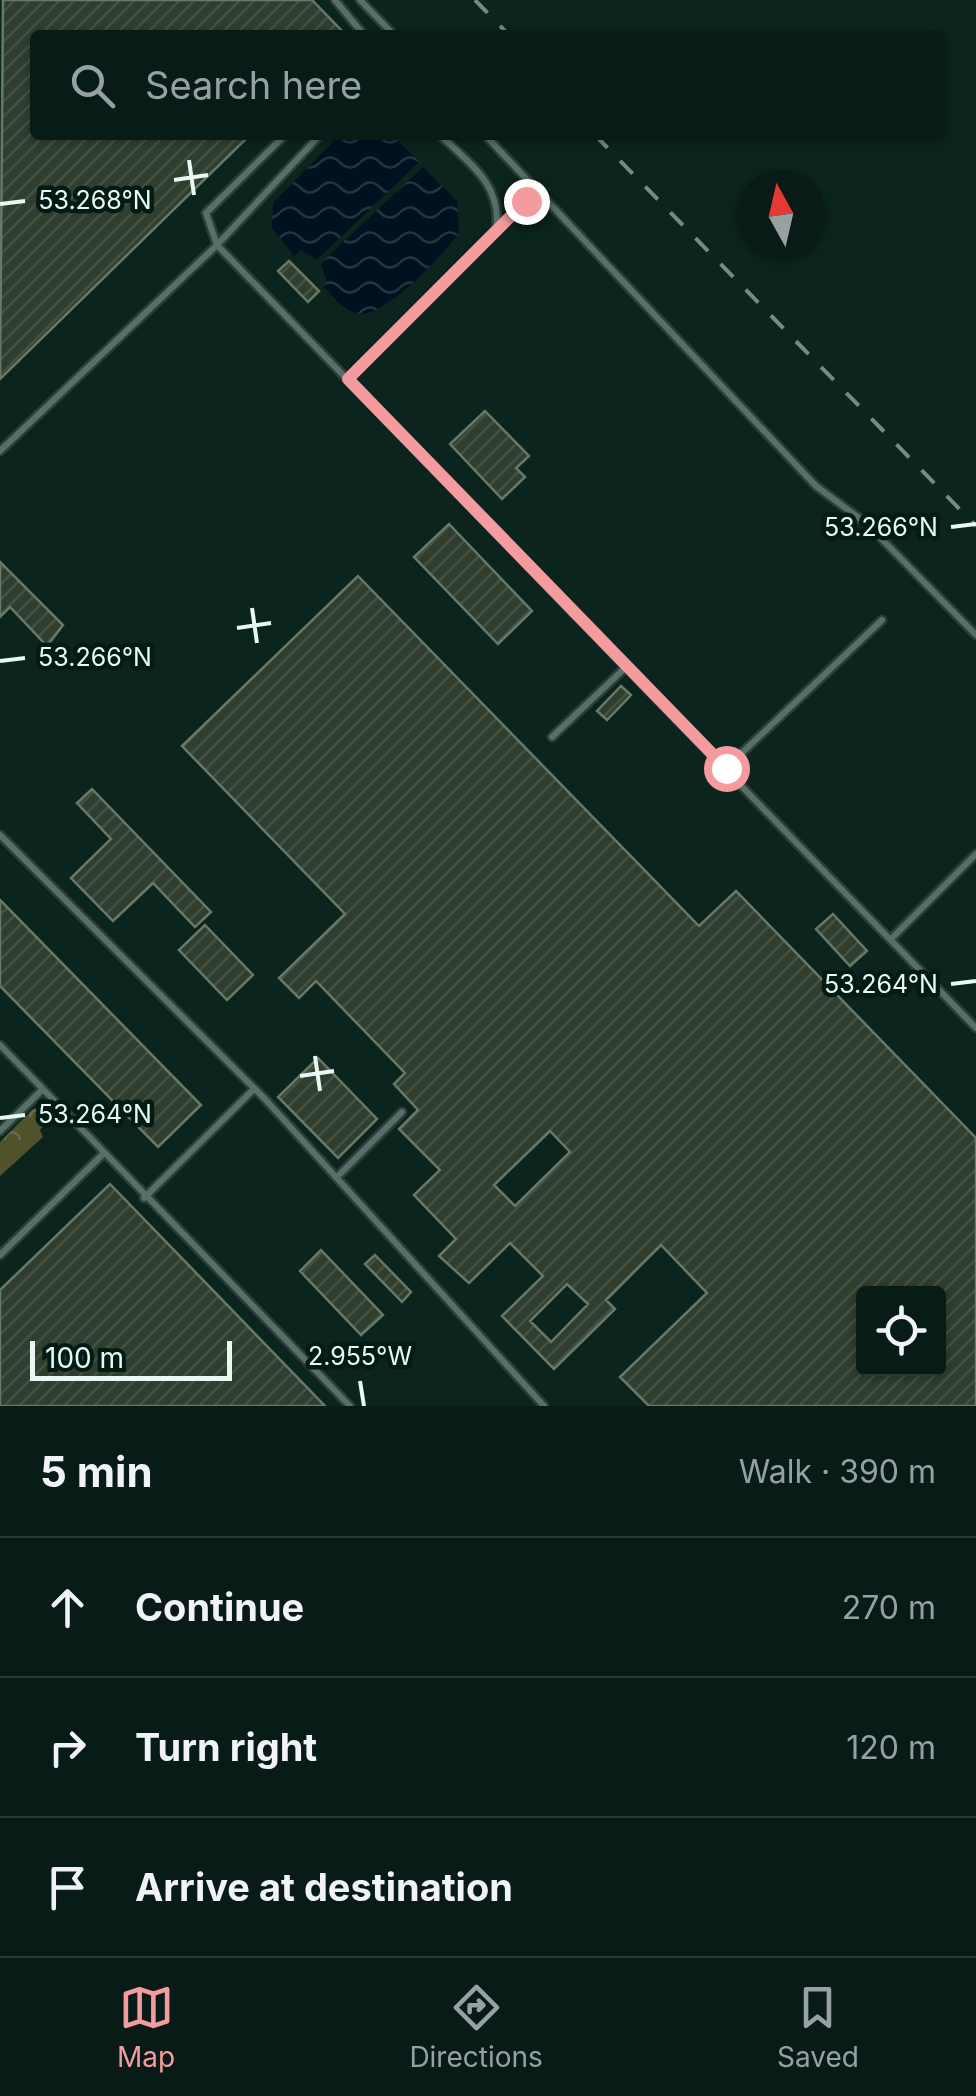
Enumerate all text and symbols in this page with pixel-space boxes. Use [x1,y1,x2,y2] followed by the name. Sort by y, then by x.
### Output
[30,30,946,140] search box
[65,58,120,113] icon: search
[145,62,362,108] text: Search here
[736,170,826,260] north arrow
[504,179,550,225] route end
[38,185,152,215] text: 53.268°N
[824,512,938,542] text: 53.266°N
[38,642,152,672] text: 53.266°N
[704,746,750,792] route start
[824,969,938,999] text: 53.264°N
[38,1099,152,1129] text: 53.264°N
[856,1286,946,1376] map controls
[856,1286,946,1376] button: locate
[30,1336,232,1380] scale bar
[45,1341,124,1375] text: 100 m
[308,1341,412,1371] text: 2.955°W
[40,1446,153,1497] text: 5 min
[739,1452,936,1491] text: Walk · 390 m
[40,1580,95,1635] icon: ahead
[135,1584,304,1630] text: Continue
[842,1588,936,1627] text: 270 m
[40,1720,95,1775] icon: right
[135,1724,317,1770] text: Turn right
[846,1728,936,1767] text: 120 m
[40,1860,95,1915] icon: arrive
[135,1864,513,1910] text: Arrive at destination
[117,1980,175,2074] tab: Map
[409,1980,543,2074] tab: Directions
[777,1980,859,2074] tab: Saved

